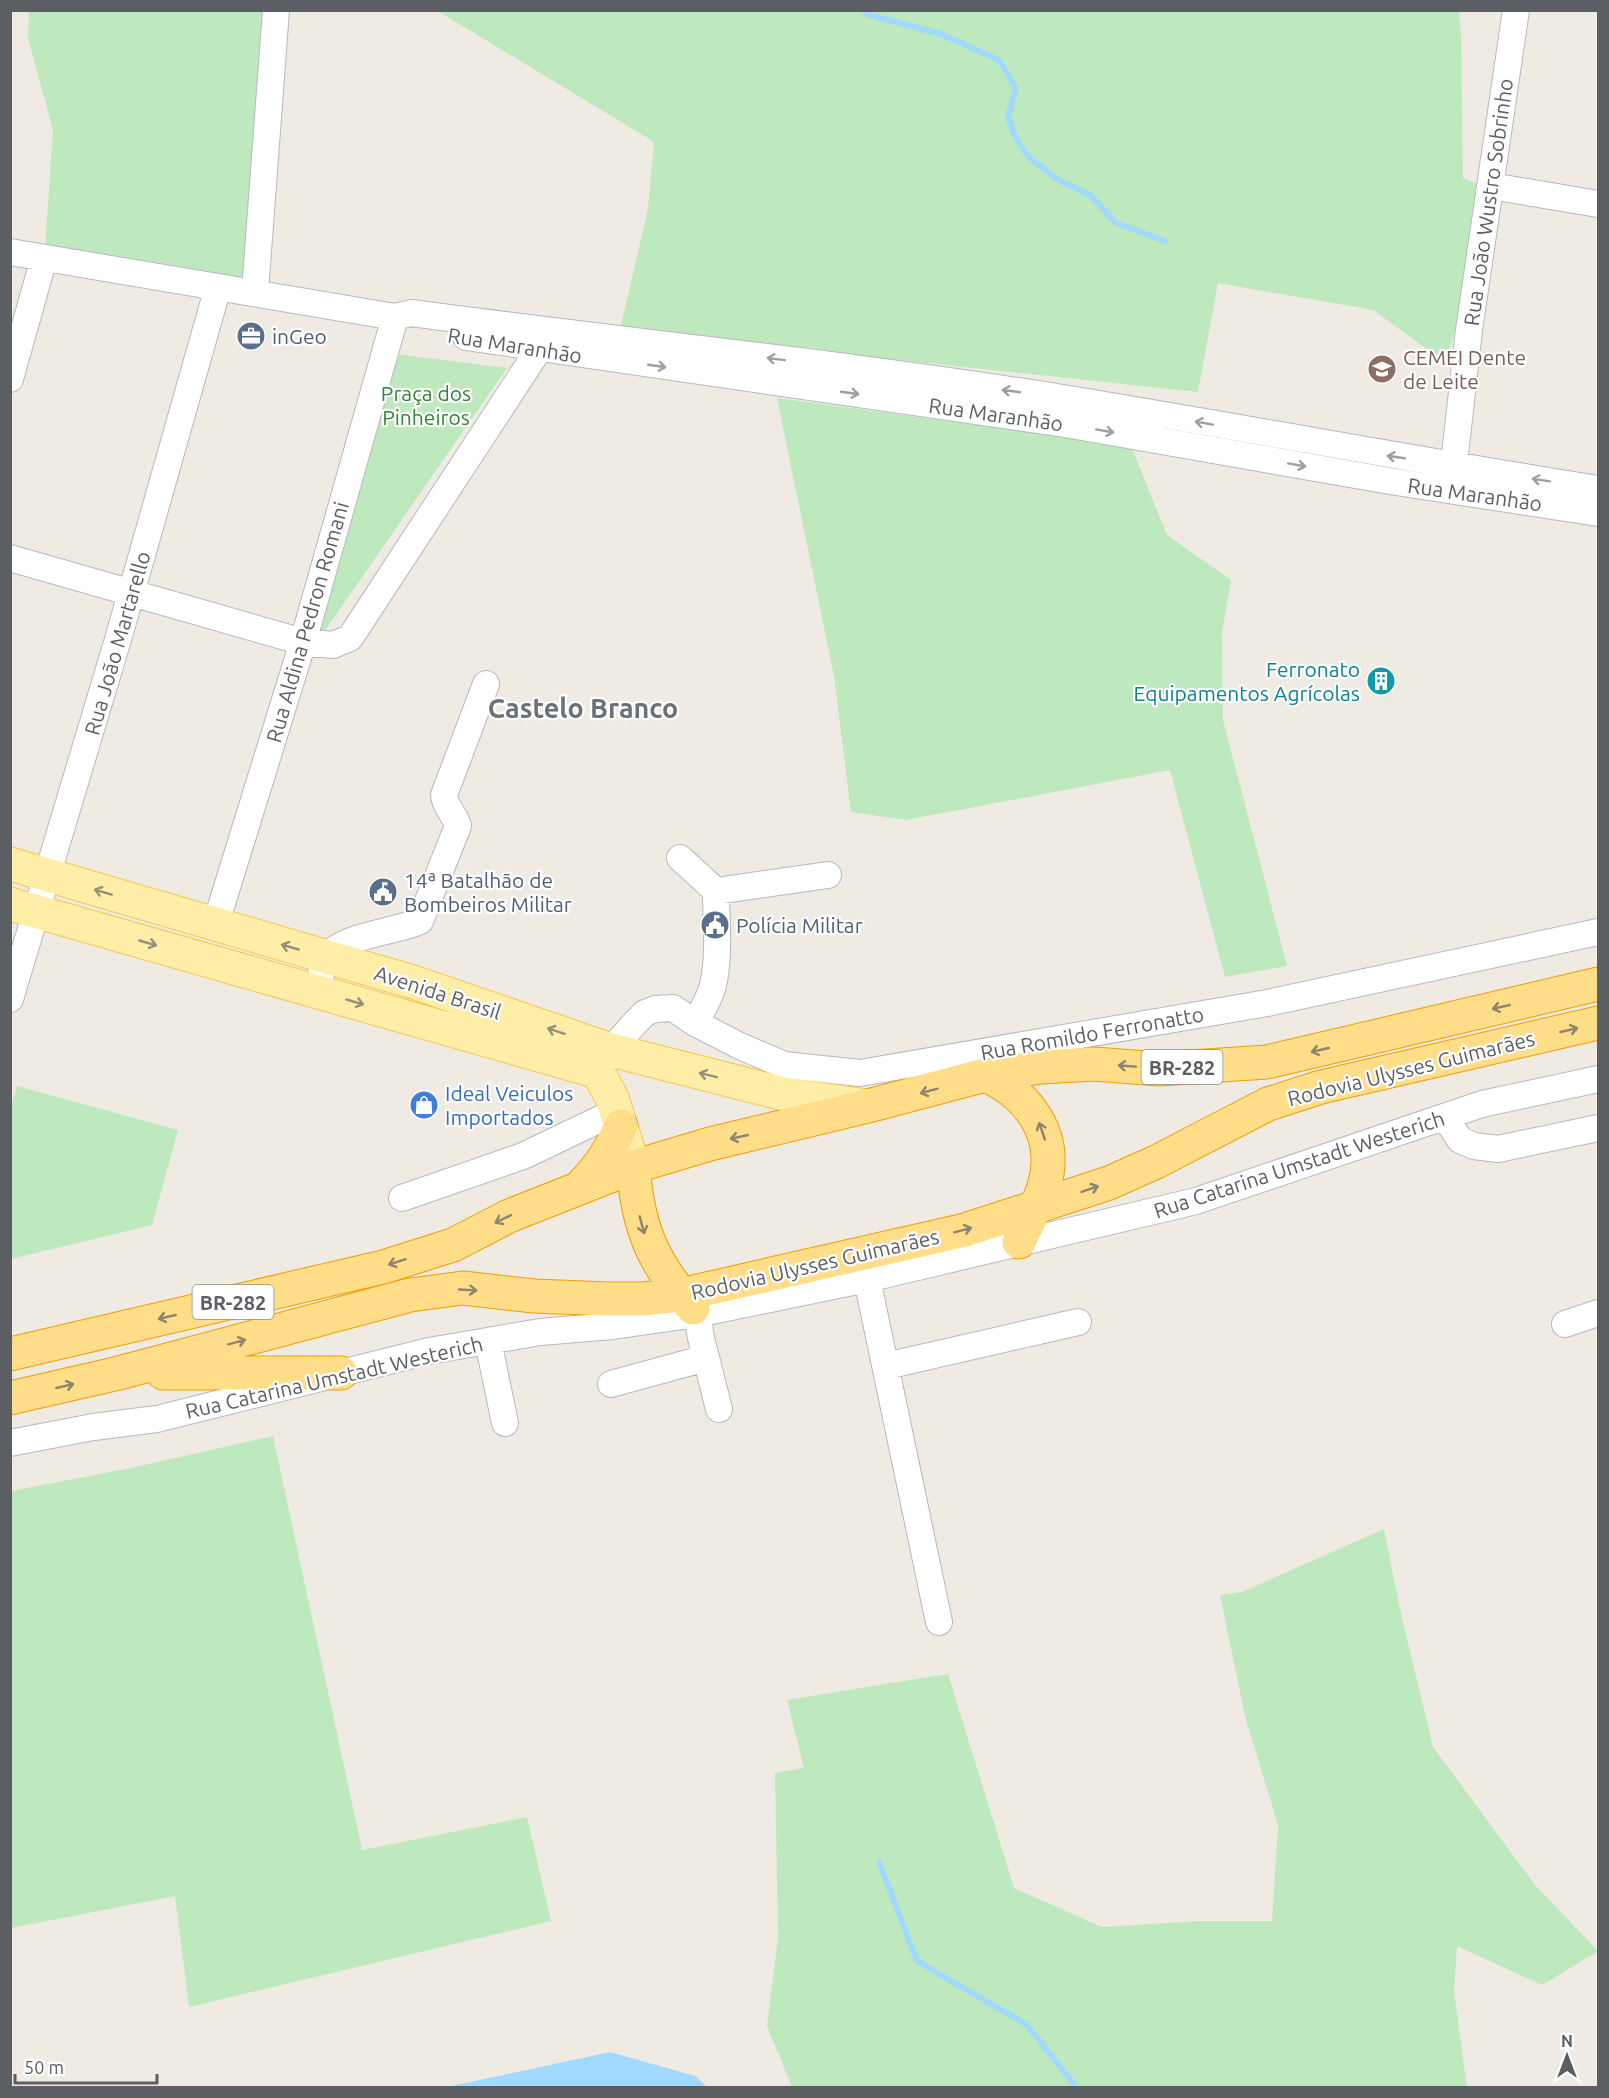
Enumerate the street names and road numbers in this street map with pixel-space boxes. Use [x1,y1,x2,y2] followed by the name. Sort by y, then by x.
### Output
[1459,77,1517,327] street label: Rua João Wustro Sobrinho
[446,323,584,367] street label: Rua Maranhão
[927,393,1065,435] street label: Rua Maranhão
[1406,473,1544,515] street label: Rua Maranhão
[261,499,353,745] street label: Rua Aldina Pedron Romani
[79,548,155,738] street label: Rua João Martarello
[372,960,504,1024] street label: Avenida Brasil
[978,1002,1206,1064] street label: Rua Romildo Ferronatto
[1285,1026,1537,1110] street label: Rodovia Ulysses Guimarães
[1142,1050,1222,1084] road number: BR-282
[1151,1106,1447,1222] street label: Rua Catarina Umstadt Westerich
[689,1224,941,1304] street label: Rodovia Ulysses Guimarães
[192,1285,274,1319] road number: BR-282
[183,1331,485,1423] street label: Rua Catarina Umstadt Westerich

